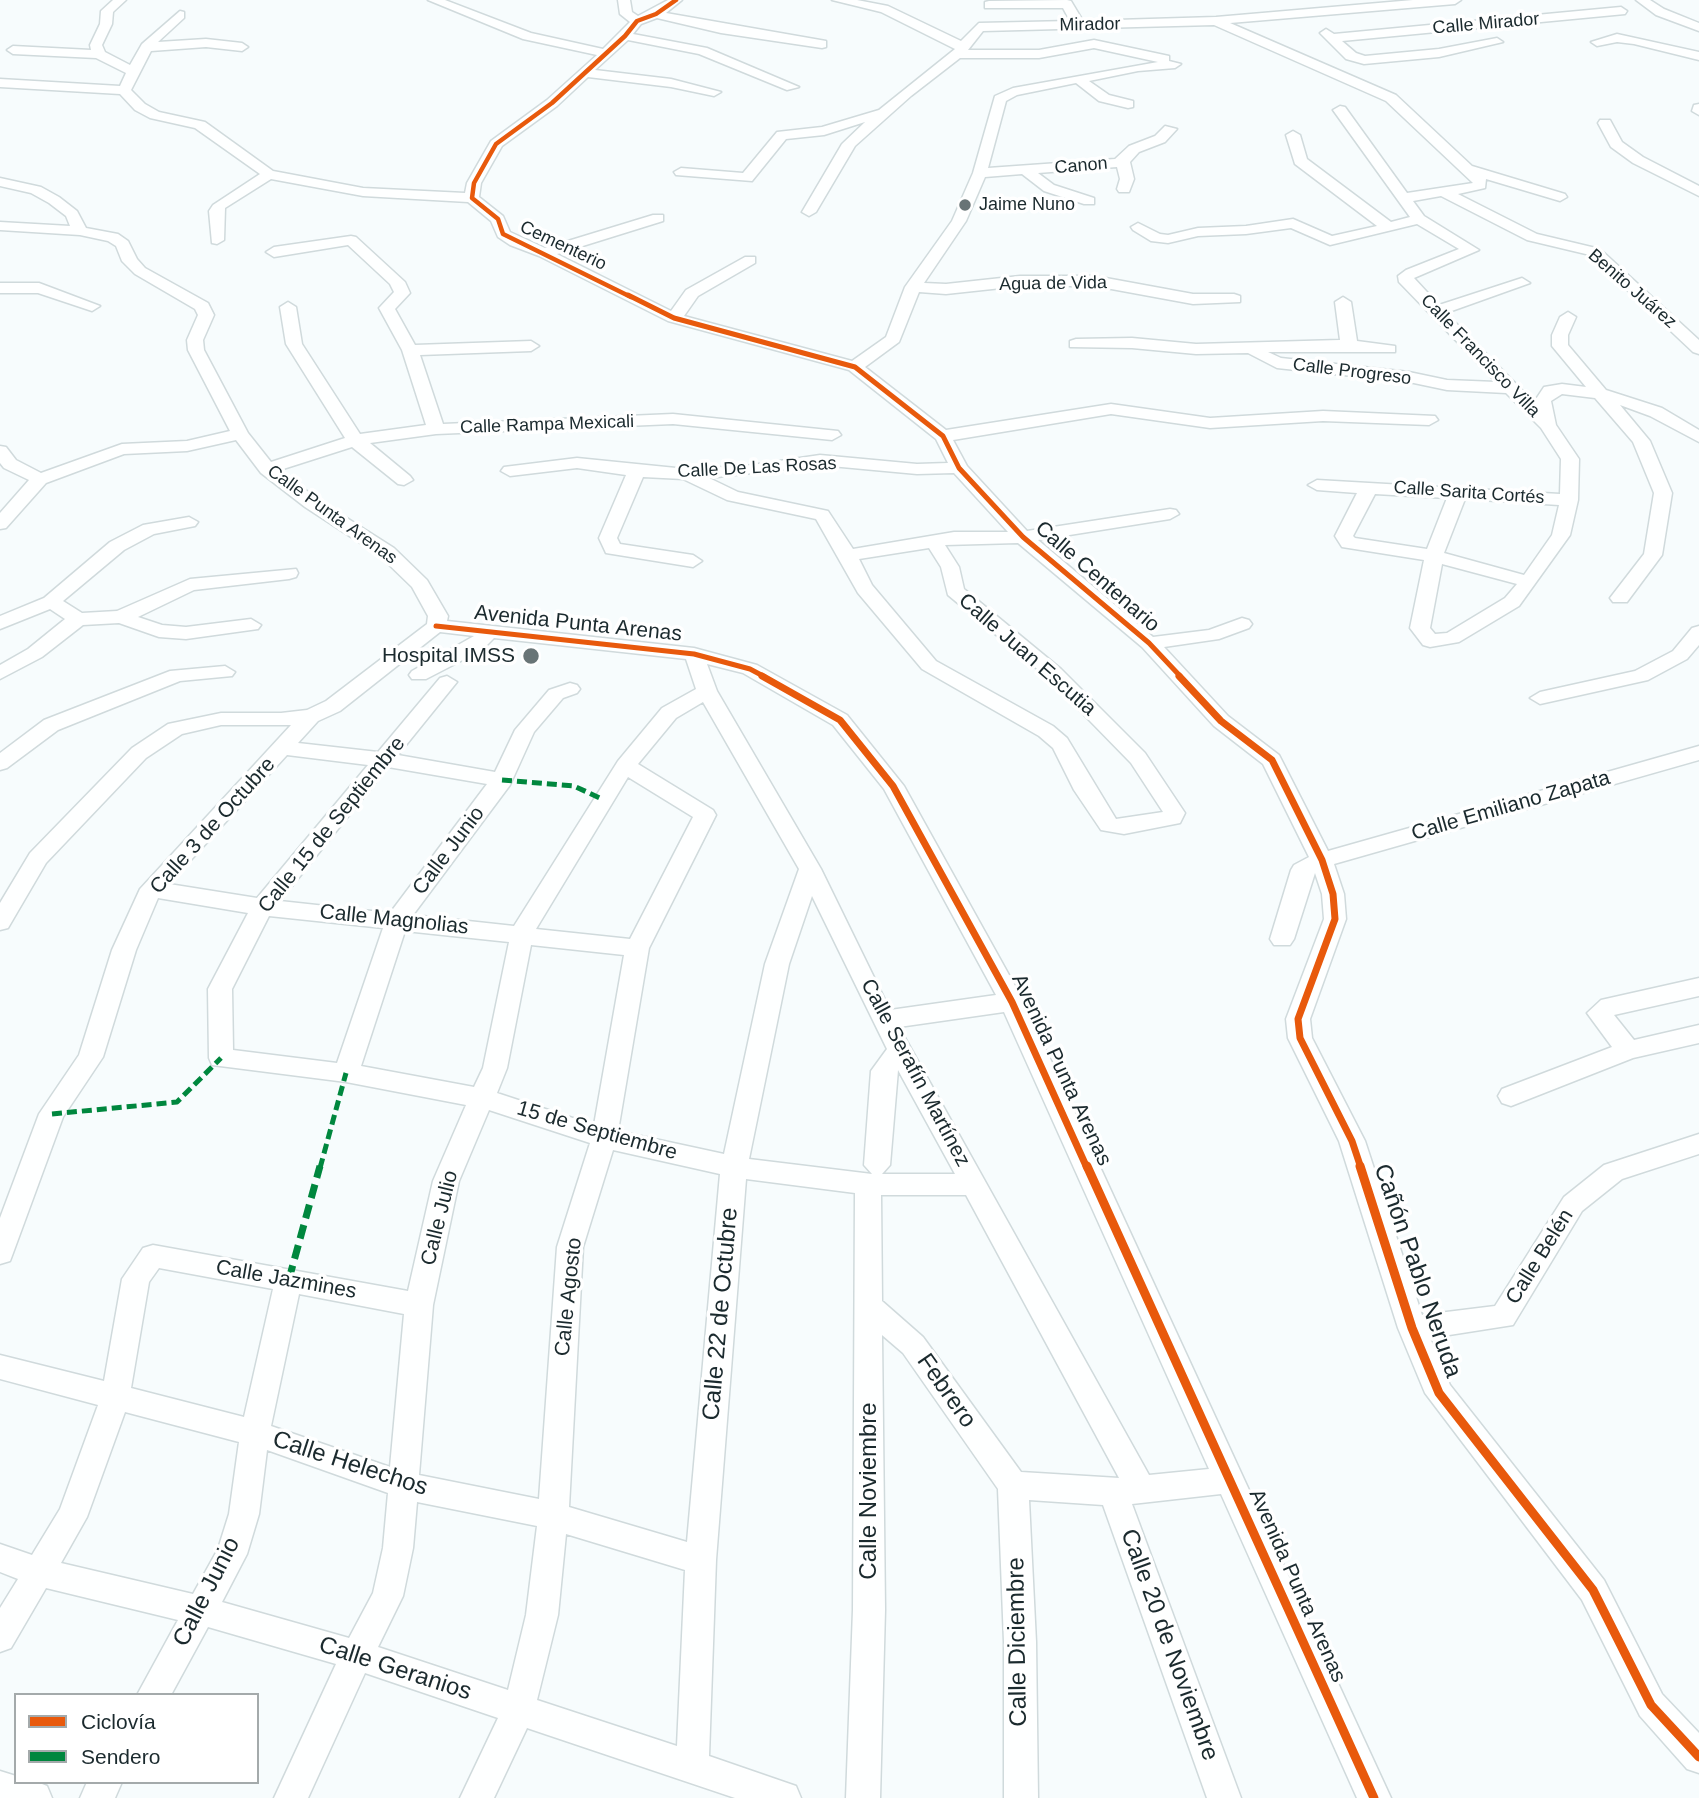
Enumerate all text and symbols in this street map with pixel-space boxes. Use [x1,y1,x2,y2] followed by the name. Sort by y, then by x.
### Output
[1432,9,1540,39] street label: Calle Mirador
[1059,14,1121,36] street label: Mirador
[1054,153,1108,179] street label: Canon
[979,194,1075,216] place label: Jaime Nuno
[957,197,973,213] marker: Jaime Nuno
[516,217,610,275] street label: Cementerio
[1583,245,1681,333] street label: Benito Juárez
[999,272,1107,296] street label: Agua de Vida
[1416,290,1544,422] street label: Calle Francisco Villa
[1292,354,1412,390] street label: Calle Progreso
[460,411,634,439] street label: Calle Rampa Mexicali
[677,453,837,483] street label: Calle De Las Rosas
[263,461,401,569] street label: Calle Punta Arenas
[1393,477,1545,509] street label: Calle Sarita Cortés
[1030,516,1164,638] street label: Calle Centenario
[953,588,1101,722] street label: Calle Juan Escutia
[473,601,683,647] street label: Avenida Punta Arenas
[382,643,515,669] place label: Hospital IMSS
[521,646,541,666] marker: Hospital IMSS
[253,732,411,918] street label: Calle 15 de Septiembre
[145,753,281,899] street label: Calle 3 de Octubre
[1409,766,1613,846] street label: Calle Emiliano Zapata
[408,802,490,900] street label: Calle Junio
[318,900,470,940] street label: Calle Magnolias
[1006,970,1116,1170] street label: Avenida Punta Arenas
[855,975,975,1171] street label: Calle Serafín Martínez
[514,1096,680,1166] street label: 15 de Septiembre
[1367,1160,1467,1382] street label: Cañón Pablo Neruda
[416,1168,464,1268] street label: Calle Julio
[1501,1205,1579,1309] street label: Calle Belén
[697,1206,745,1422] street label: Calle 22 de Octubre
[550,1236,588,1358] street label: Calle Agosto
[214,1255,358,1305] street label: Calle Jazmines
[910,1348,982,1434] street label: Febrero
[855,1402,883,1580] street label: Calle Noviembre
[269,1425,431,1503] street label: Calle Helechos
[1243,1486,1351,1686] street label: Avenida Punta Arenas
[1114,1525,1224,1765] street label: Calle 20 de Noviembre
[167,1533,247,1651] street label: Calle Junio
[1002,1557,1034,1727] street label: Calle Diciembre
[315,1631,475,1707] street label: Calle Geranios
[14,1693,259,1784] legend
[81,1710,156,1733] text: Ciclovía
[81,1745,160,1768] text: Sendero

